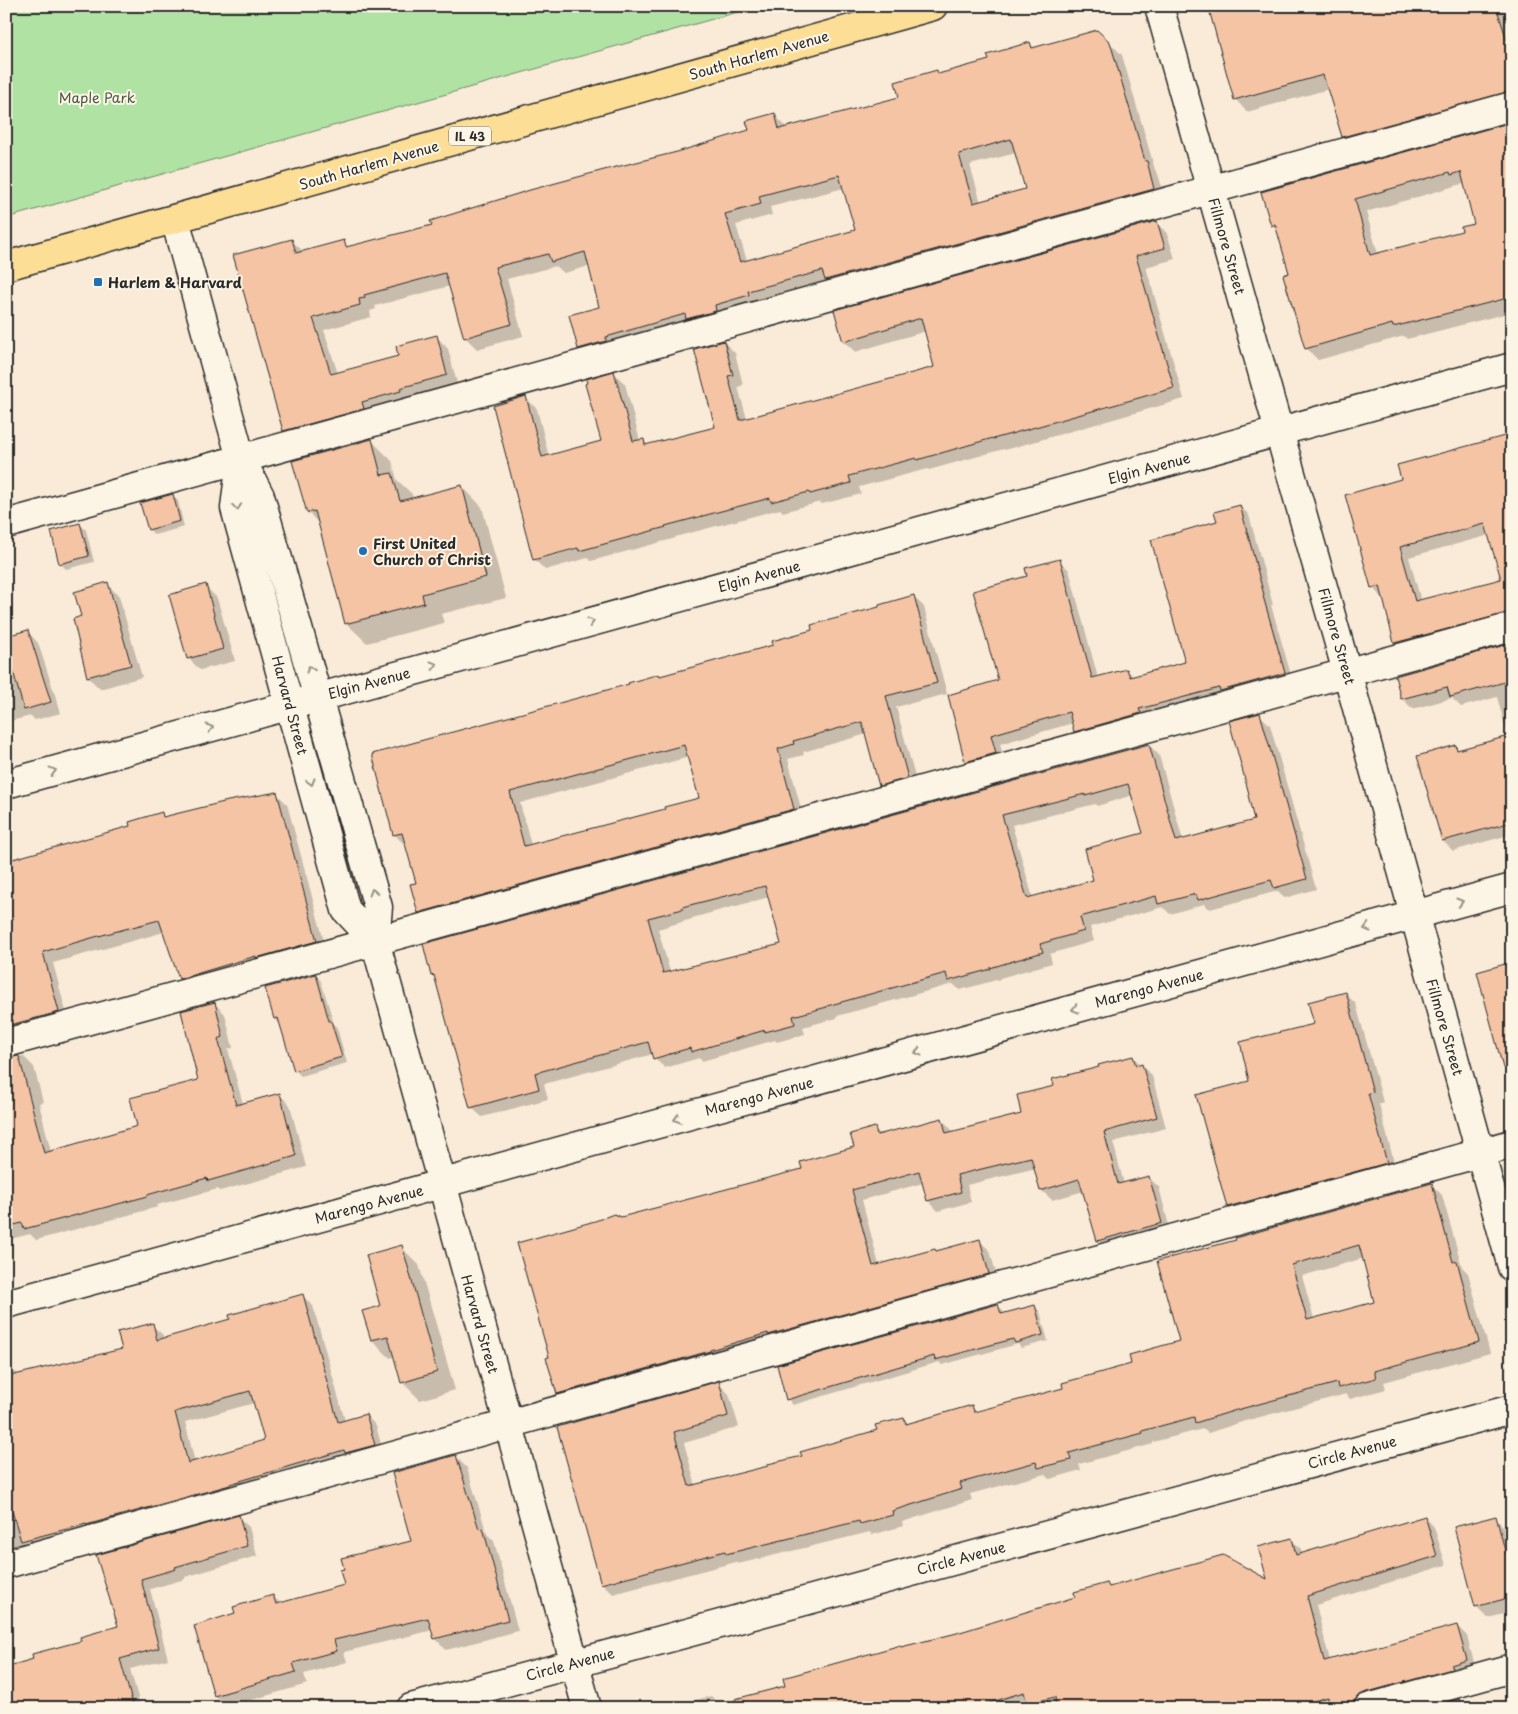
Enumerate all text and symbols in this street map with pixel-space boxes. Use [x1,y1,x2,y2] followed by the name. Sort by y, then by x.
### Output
[687,25,832,85] street label: South Harlem Avenue
[59,87,136,108] park label: Maple Park
[449,126,491,146] road number: IL 43
[297,135,442,195] street label: South Harlem Avenue
[1203,195,1251,297] street label: Fillmore Street
[108,272,242,293] place label: Harlem & Harvard
[92,276,104,288] marker: Harlem & Harvard
[1106,447,1193,489] street label: Elgin Avenue
[231,504,242,512] one-way arrow
[373,533,491,570] place label: First United Church of Christ
[357,545,369,557] marker: First United Church of Christ
[716,555,803,597] street label: Elgin Avenue
[1313,585,1361,687] street label: Fillmore Street
[586,617,595,628] one-way arrow
[267,653,313,757] street label: Harvard Street
[429,661,437,671] one-way arrow
[326,662,413,704] street label: Elgin Avenue
[305,665,315,673] one-way arrow
[205,723,213,733] one-way arrow
[49,766,57,776] one-way arrow
[305,778,316,787] one-way arrow
[369,889,379,897] one-way arrow
[1456,898,1464,908] one-way arrow
[1363,923,1371,933] one-way arrow
[1092,963,1206,1013] street label: Marengo Avenue
[1421,976,1469,1078] street label: Fillmore Street
[1070,1003,1079,1014] one-way arrow
[914,1046,923,1057] one-way arrow
[702,1071,816,1121] street label: Marengo Avenue
[674,1113,682,1123] one-way arrow
[312,1179,426,1229] street label: Marengo Avenue
[456,1272,504,1376] street label: Harvard Street
[1305,1430,1399,1474] street label: Circle Avenue
[914,1536,1008,1580] street label: Circle Avenue
[523,1642,617,1686] street label: Circle Avenue

